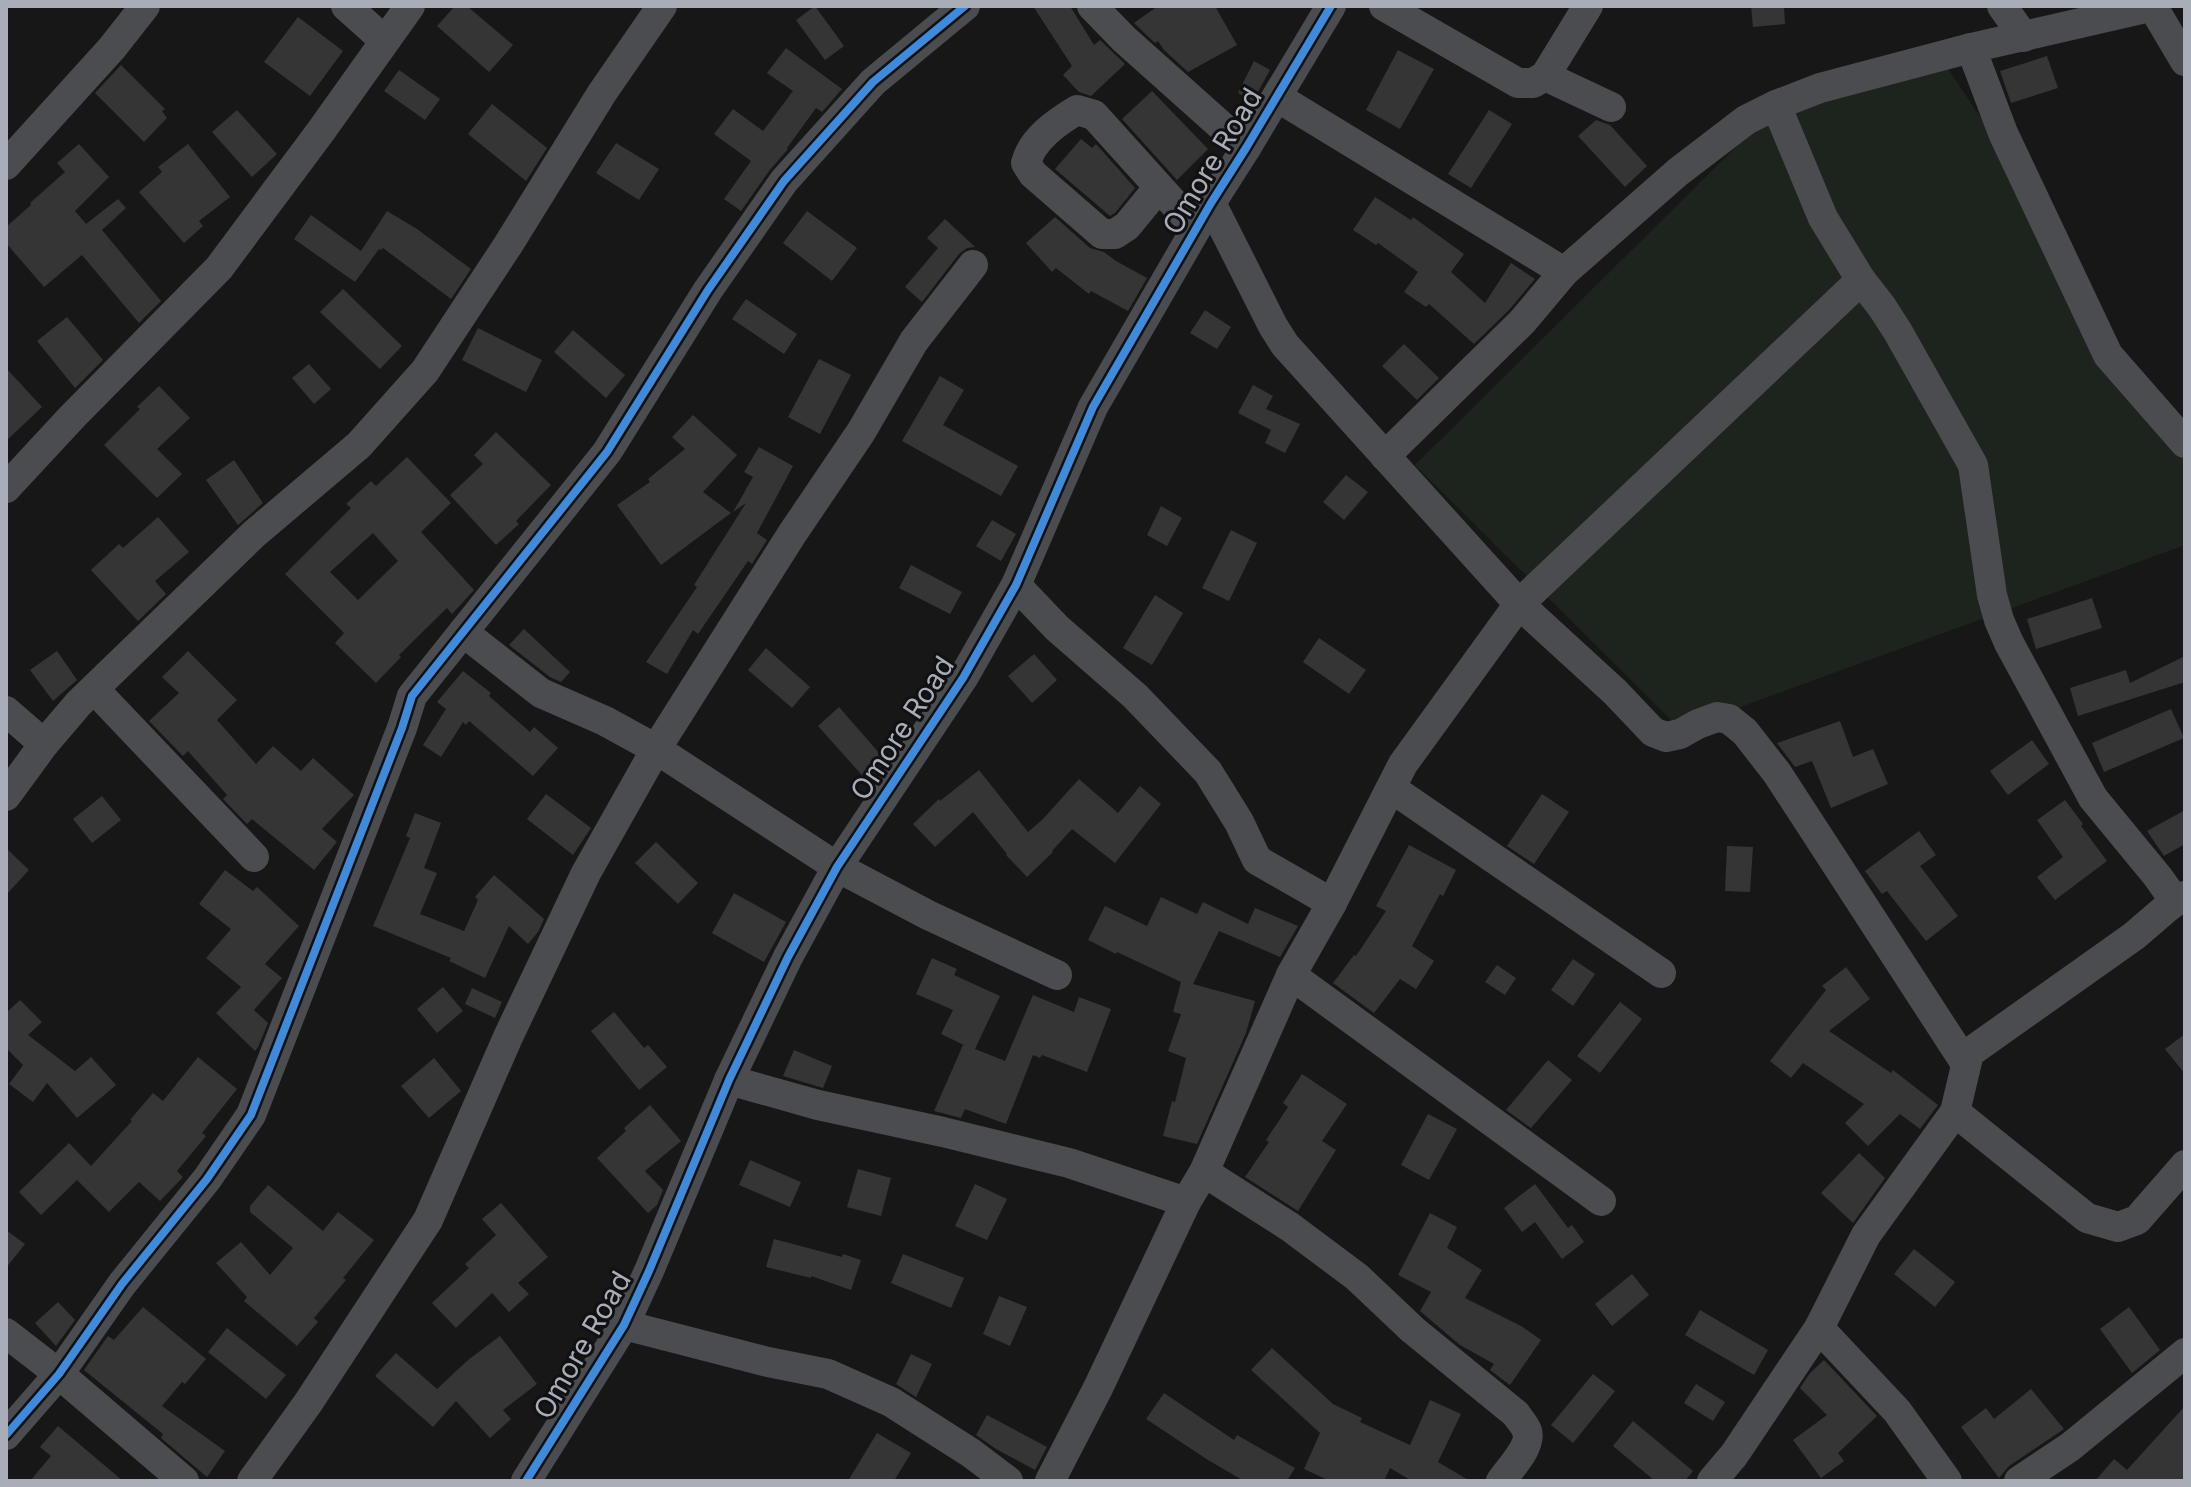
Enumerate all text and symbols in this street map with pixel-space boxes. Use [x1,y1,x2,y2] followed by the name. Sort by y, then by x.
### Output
[1155,82,1269,240] street label: Omore Road
[843,650,961,806] street label: Omore Road
[526,1265,638,1425] street label: Omore Road

